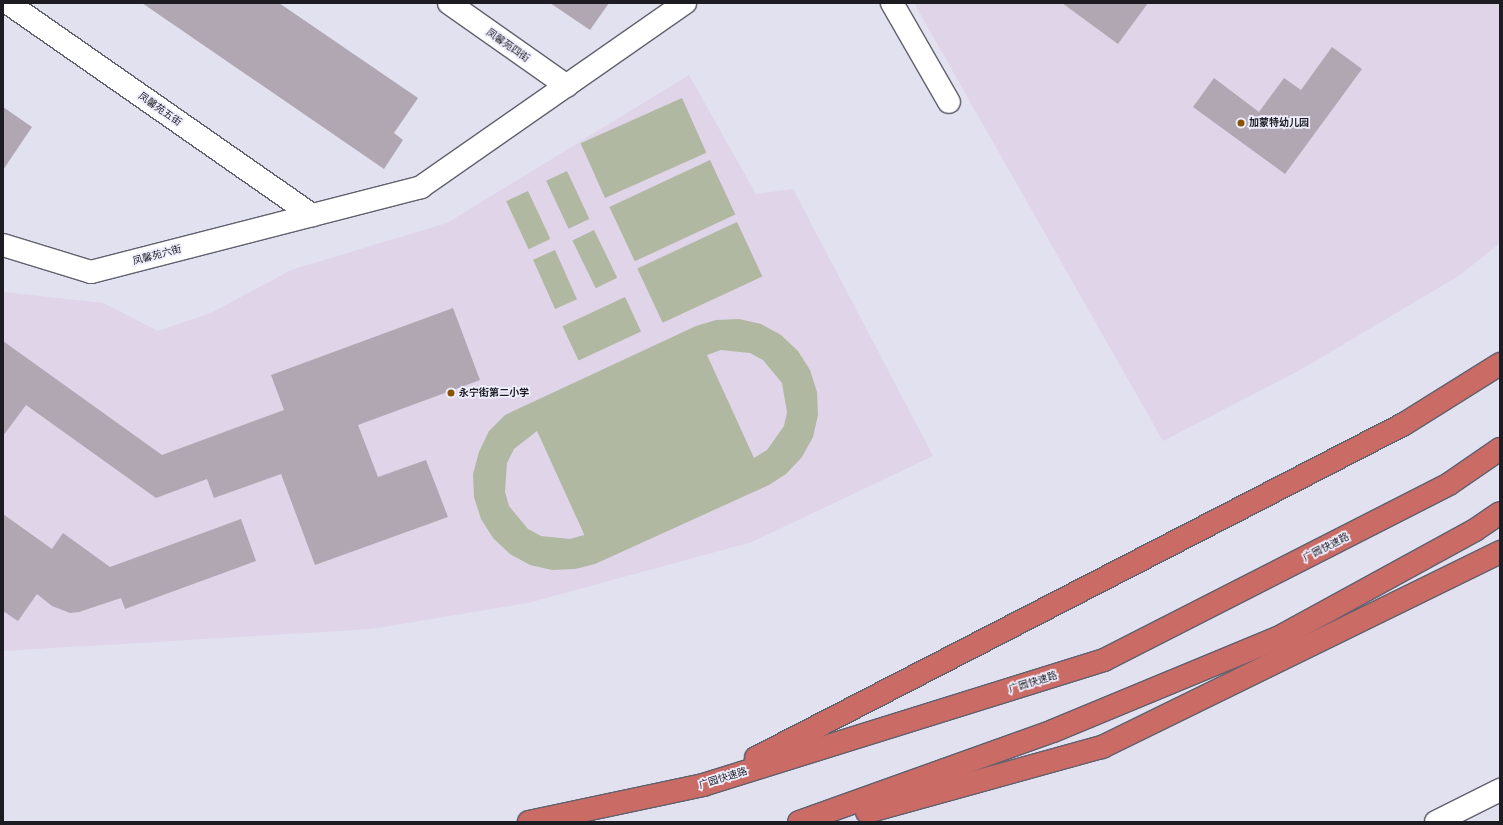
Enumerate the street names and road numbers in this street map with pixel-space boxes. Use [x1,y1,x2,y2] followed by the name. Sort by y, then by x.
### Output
[484,26,532,64] street label: 凤馨苑四街
[136,90,184,128] street label: 凤馨苑五街
[131,243,183,267] street label: 凤馨苑六街
[1301,530,1351,564] street label: 广园快速路
[1007,669,1059,695] street label: 广园快速路
[697,765,749,791] street label: 广园快速路

